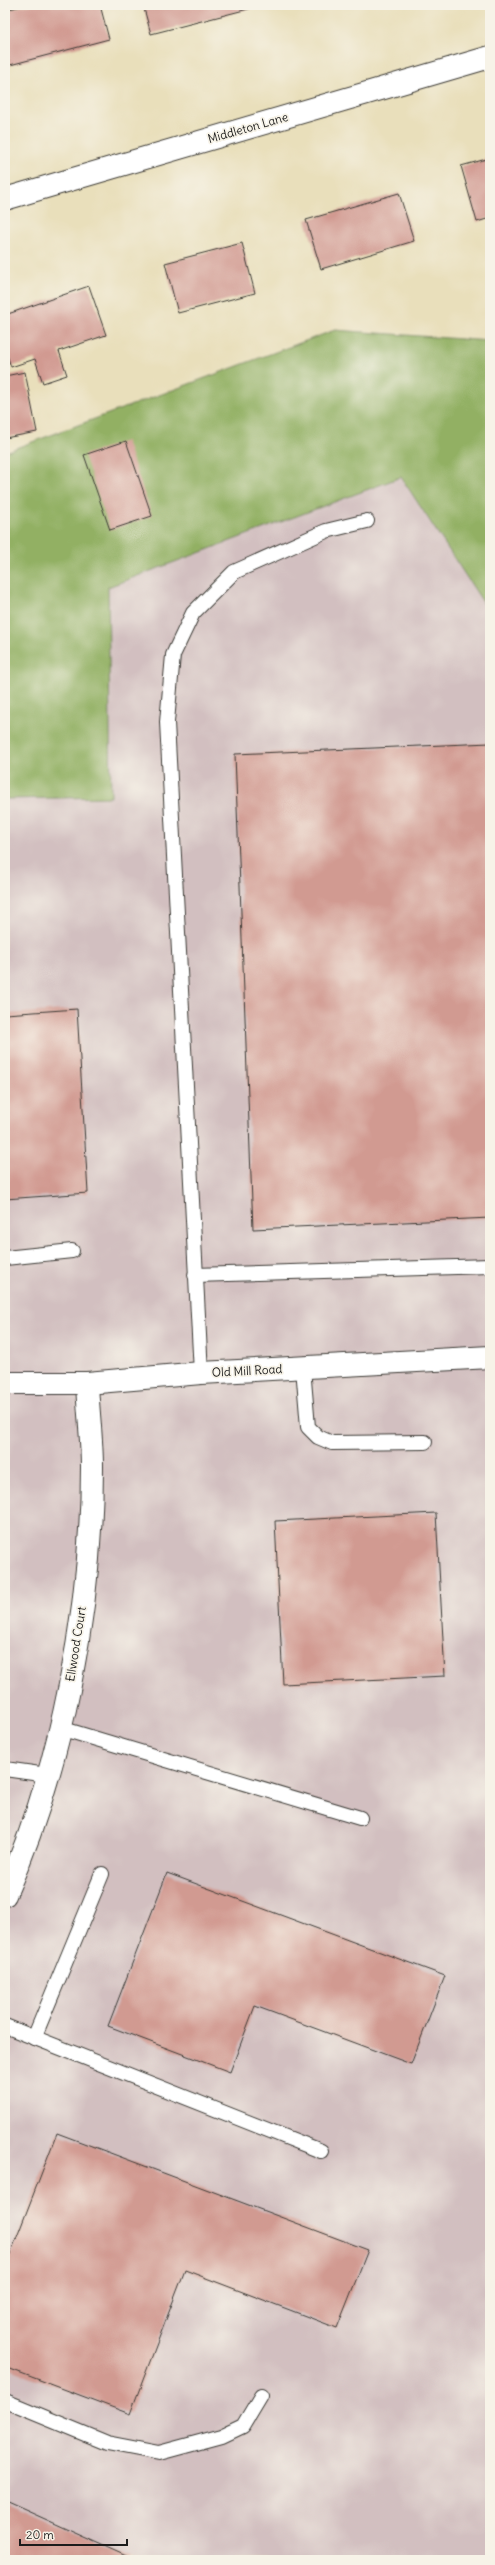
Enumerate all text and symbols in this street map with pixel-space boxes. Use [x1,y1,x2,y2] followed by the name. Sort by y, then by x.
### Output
[206,109,290,146] street label: Middleton Lane
[211,1361,283,1380] street label: Old Mill Road
[62,1605,89,1682] street label: Ellwood Court
[20,2521,127,2547] scale bar
[26,2527,54,2542] text: 20 m

